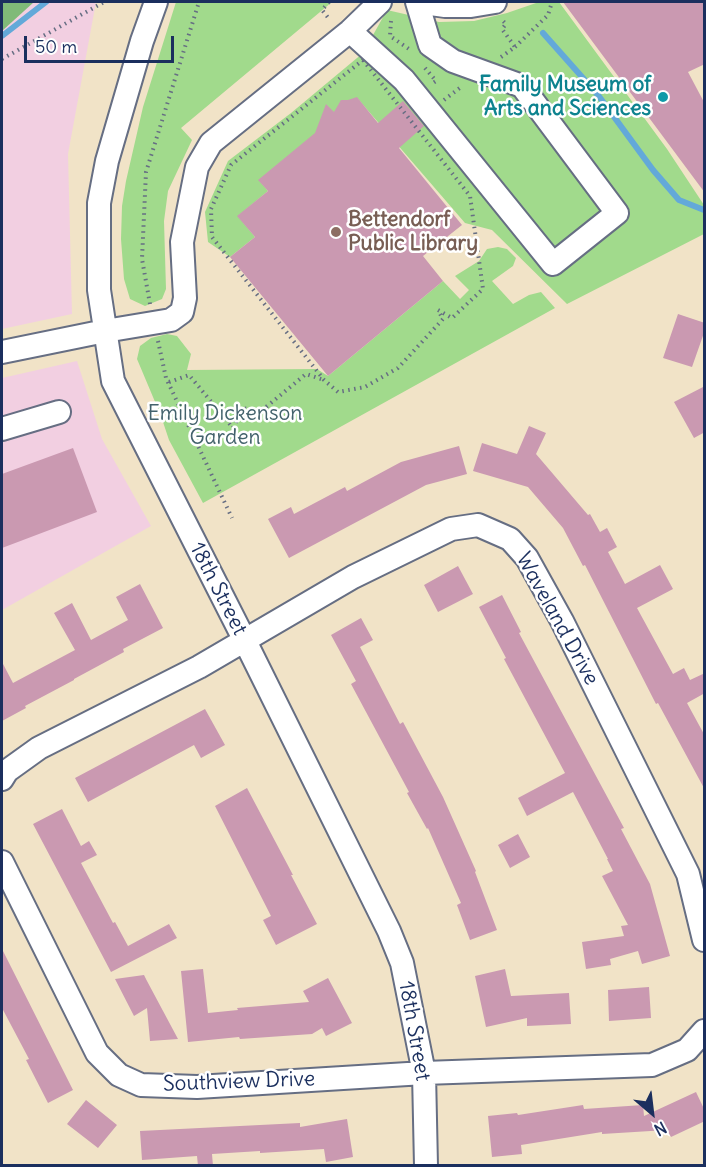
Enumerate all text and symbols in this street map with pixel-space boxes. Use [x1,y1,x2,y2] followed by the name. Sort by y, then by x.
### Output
[27,24,177,62] scale bar
[35,35,77,58] text: 50 m
[479,72,651,122] place label: Family Museum of Arts and Sciences
[656,90,670,104] marker: Family Museum of Arts and Sciences
[348,207,478,257] place label: Bettendorf Public Library
[329,225,343,239] marker: Bettendorf Public Library
[148,401,302,451] park label: Emily Dickenson Garden
[184,538,252,640] street label: 18th Street
[510,548,604,690] street label: Waveland Drive
[393,979,435,1083] street label: 18th Street
[163,1067,315,1097] street label: Southview Drive
[622,1083,682,1143] north arrow
[651,1117,670,1140] text: N

